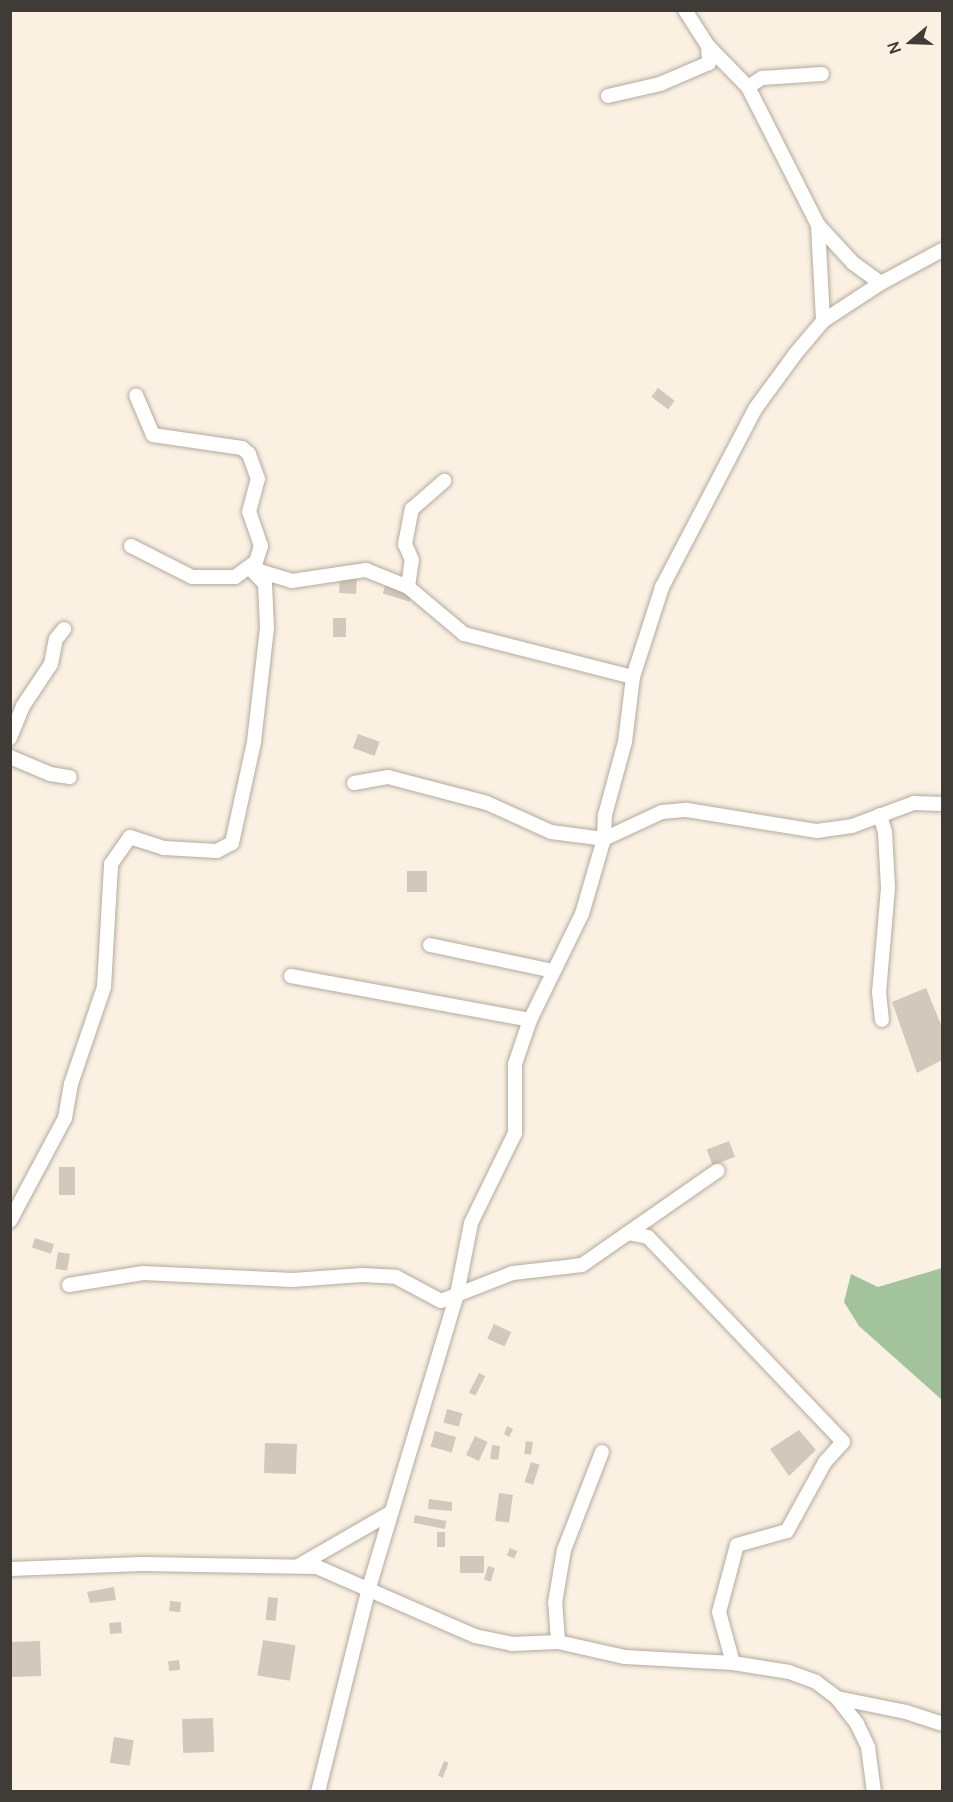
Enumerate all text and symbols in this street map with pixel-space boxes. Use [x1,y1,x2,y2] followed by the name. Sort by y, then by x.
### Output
[881,12,941,72] north arrow
[882,39,906,57] text: N

